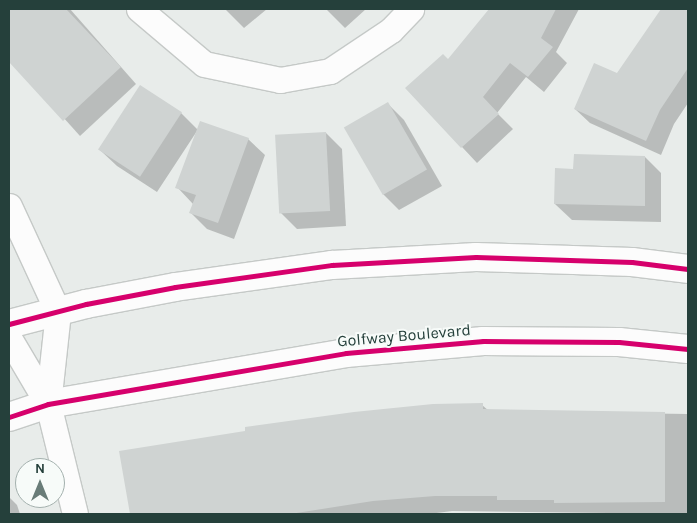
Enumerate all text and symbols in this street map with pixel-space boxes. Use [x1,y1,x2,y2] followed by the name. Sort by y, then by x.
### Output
[336,321,472,351] street label: Golfway Boulevard
[15,458,65,508] north arrow
[35,460,45,477] text: N

